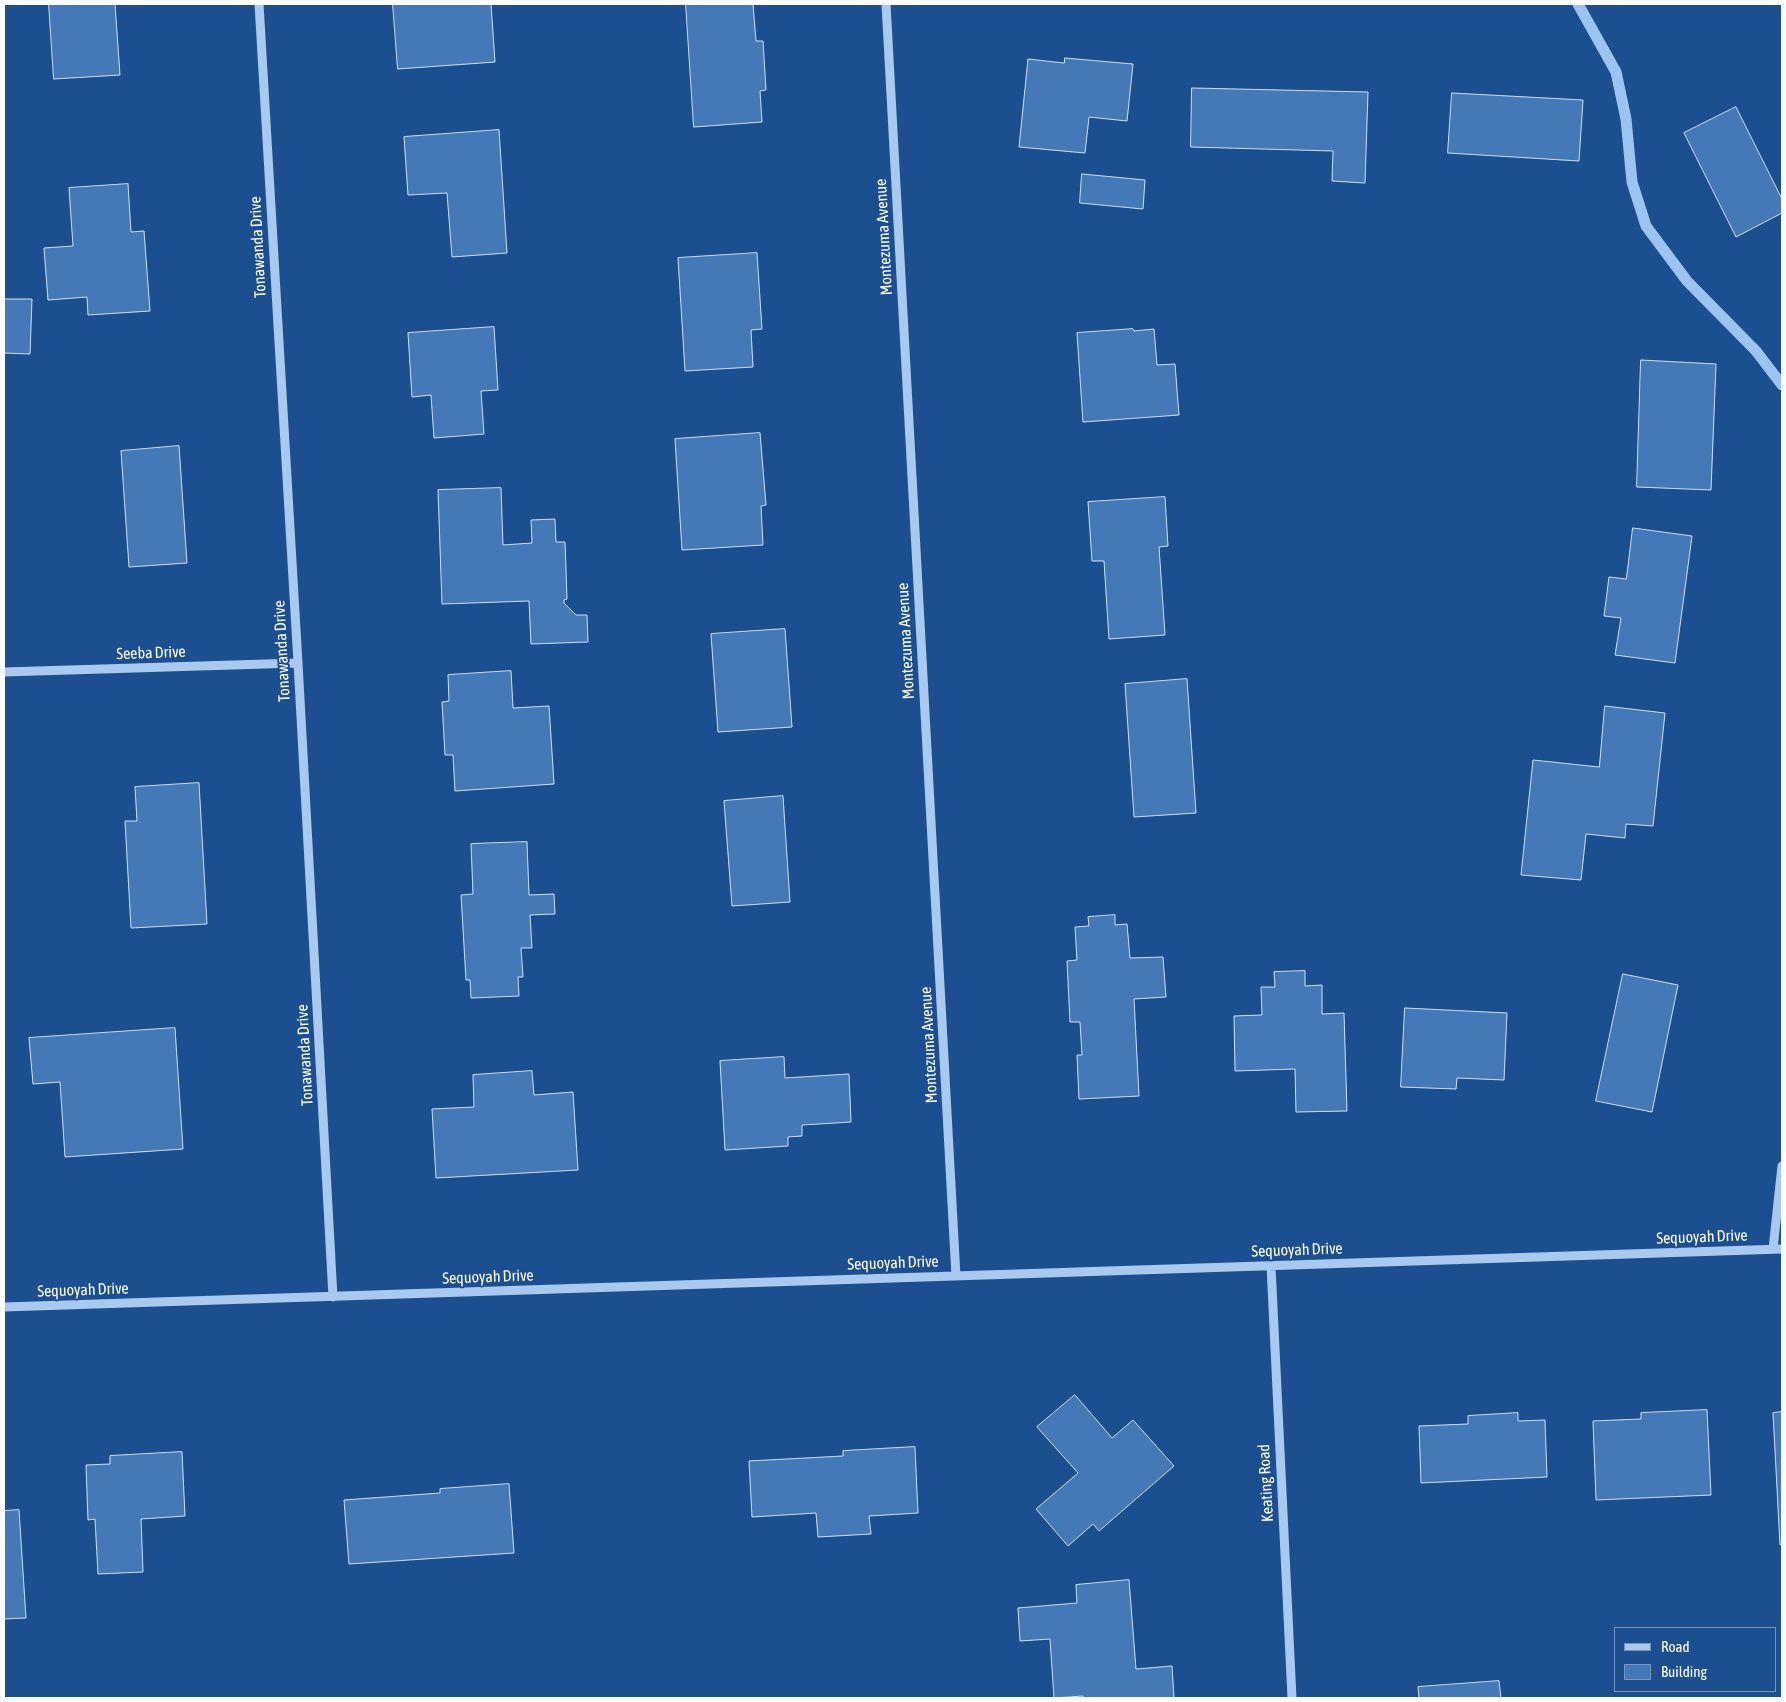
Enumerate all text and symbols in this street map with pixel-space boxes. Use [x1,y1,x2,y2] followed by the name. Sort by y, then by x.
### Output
[871,178,897,296] street label: Montezuma Avenue
[246,196,270,298] street label: Tonawanda Drive
[893,582,919,700] street label: Montezuma Avenue
[270,600,294,702] street label: Tonawanda Drive
[116,642,186,664] street label: Seeba Drive
[916,986,942,1104] street label: Montezuma Avenue
[293,1004,317,1106] street label: Tonawanda Drive
[1656,1226,1748,1248] street label: Sequoyah Drive
[1251,1239,1343,1261] street label: Sequoyah Drive
[847,1252,939,1274] street label: Sequoyah Drive
[442,1266,534,1288] street label: Sequoyah Drive
[37,1279,129,1301] street label: Sequoyah Drive
[1254,1444,1278,1522] street label: Keating Road
[1614,1627,1776,1692] legend
[1661,1638,1690,1655] text: Road
[1661,1663,1707,1680] text: Building

